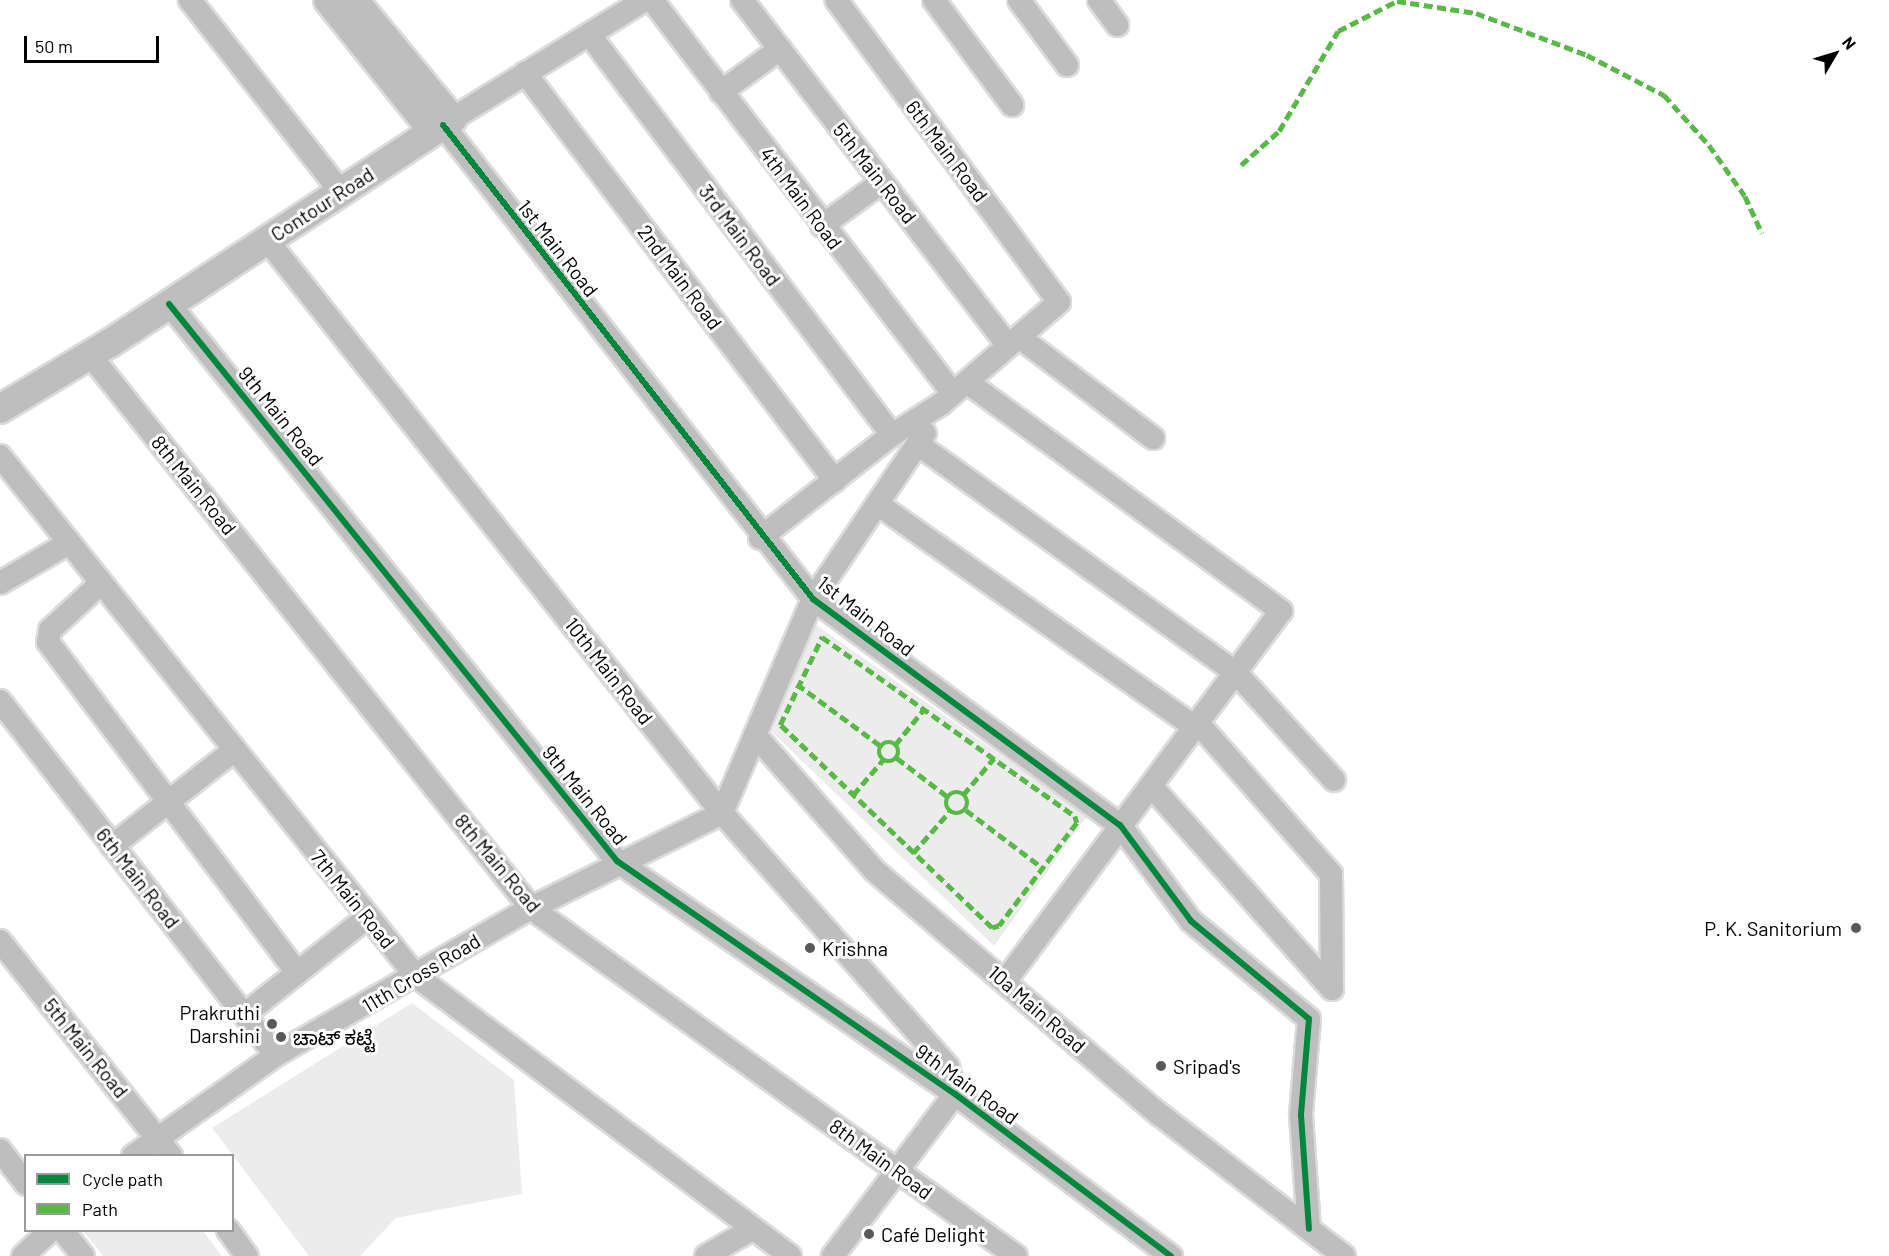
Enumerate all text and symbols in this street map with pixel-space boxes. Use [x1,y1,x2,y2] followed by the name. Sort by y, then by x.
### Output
[27,24,162,62] scale bar
[1805,24,1865,84] north arrow
[1839,33,1860,53] text: N
[35,35,73,57] text: 50 m
[901,95,993,207] street label: 6th Main Road
[828,118,922,228] street label: 5th Main Road
[755,142,847,254] street label: 4th Main Road
[266,162,378,246] street label: Contour Road
[694,179,786,291] street label: 3rd Main Road
[513,195,603,301] street label: 1st Main Road
[633,220,727,334] street label: 2nd Main Road
[234,361,328,471] street label: 9th Main Road
[147,430,241,540] street label: 8th Main Road
[813,571,919,661] street label: 1st Main Road
[560,613,658,729] street label: 10th Main Road
[538,740,632,850] street label: 9th Main Road
[450,809,546,917] street label: 8th Main Road
[91,823,185,933] street label: 6th Main Road
[306,845,400,953] street label: 7th Main Road
[1704,916,1842,940] place label: P. K. Sanitorium
[1847,919,1865,937] marker: P. K. Sanitorium
[358,928,484,1018] street label: 11th Cross Road
[822,936,888,960] place label: Krishna
[803,941,817,955] marker: Krishna
[983,960,1091,1058] street label: 10a Main Road
[39,993,133,1103] street label: 5th Main Road
[180,1000,260,1047] place label: Prakruthi Darshini
[265,1017,279,1031] marker: Prakruthi Darshini
[293,1025,375,1049] place label: ಚಾಟ್ ಕಟ್ಟೆ
[274,1030,288,1044] marker: ಚಾಟ್ ಕಟ್ಟೆ
[911,1039,1023,1129] street label: 9th Main Road
[1173,1054,1241,1078] place label: Sripad's
[1154,1059,1168,1073] marker: Sripad's
[825,1114,937,1204] street label: 8th Main Road
[24,1154,234,1232] legend
[82,1168,163,1190] text: Cycle path
[82,1198,118,1220] text: Path
[881,1222,985,1246] place label: Café Delight
[862,1227,876,1241] marker: Café Delight

